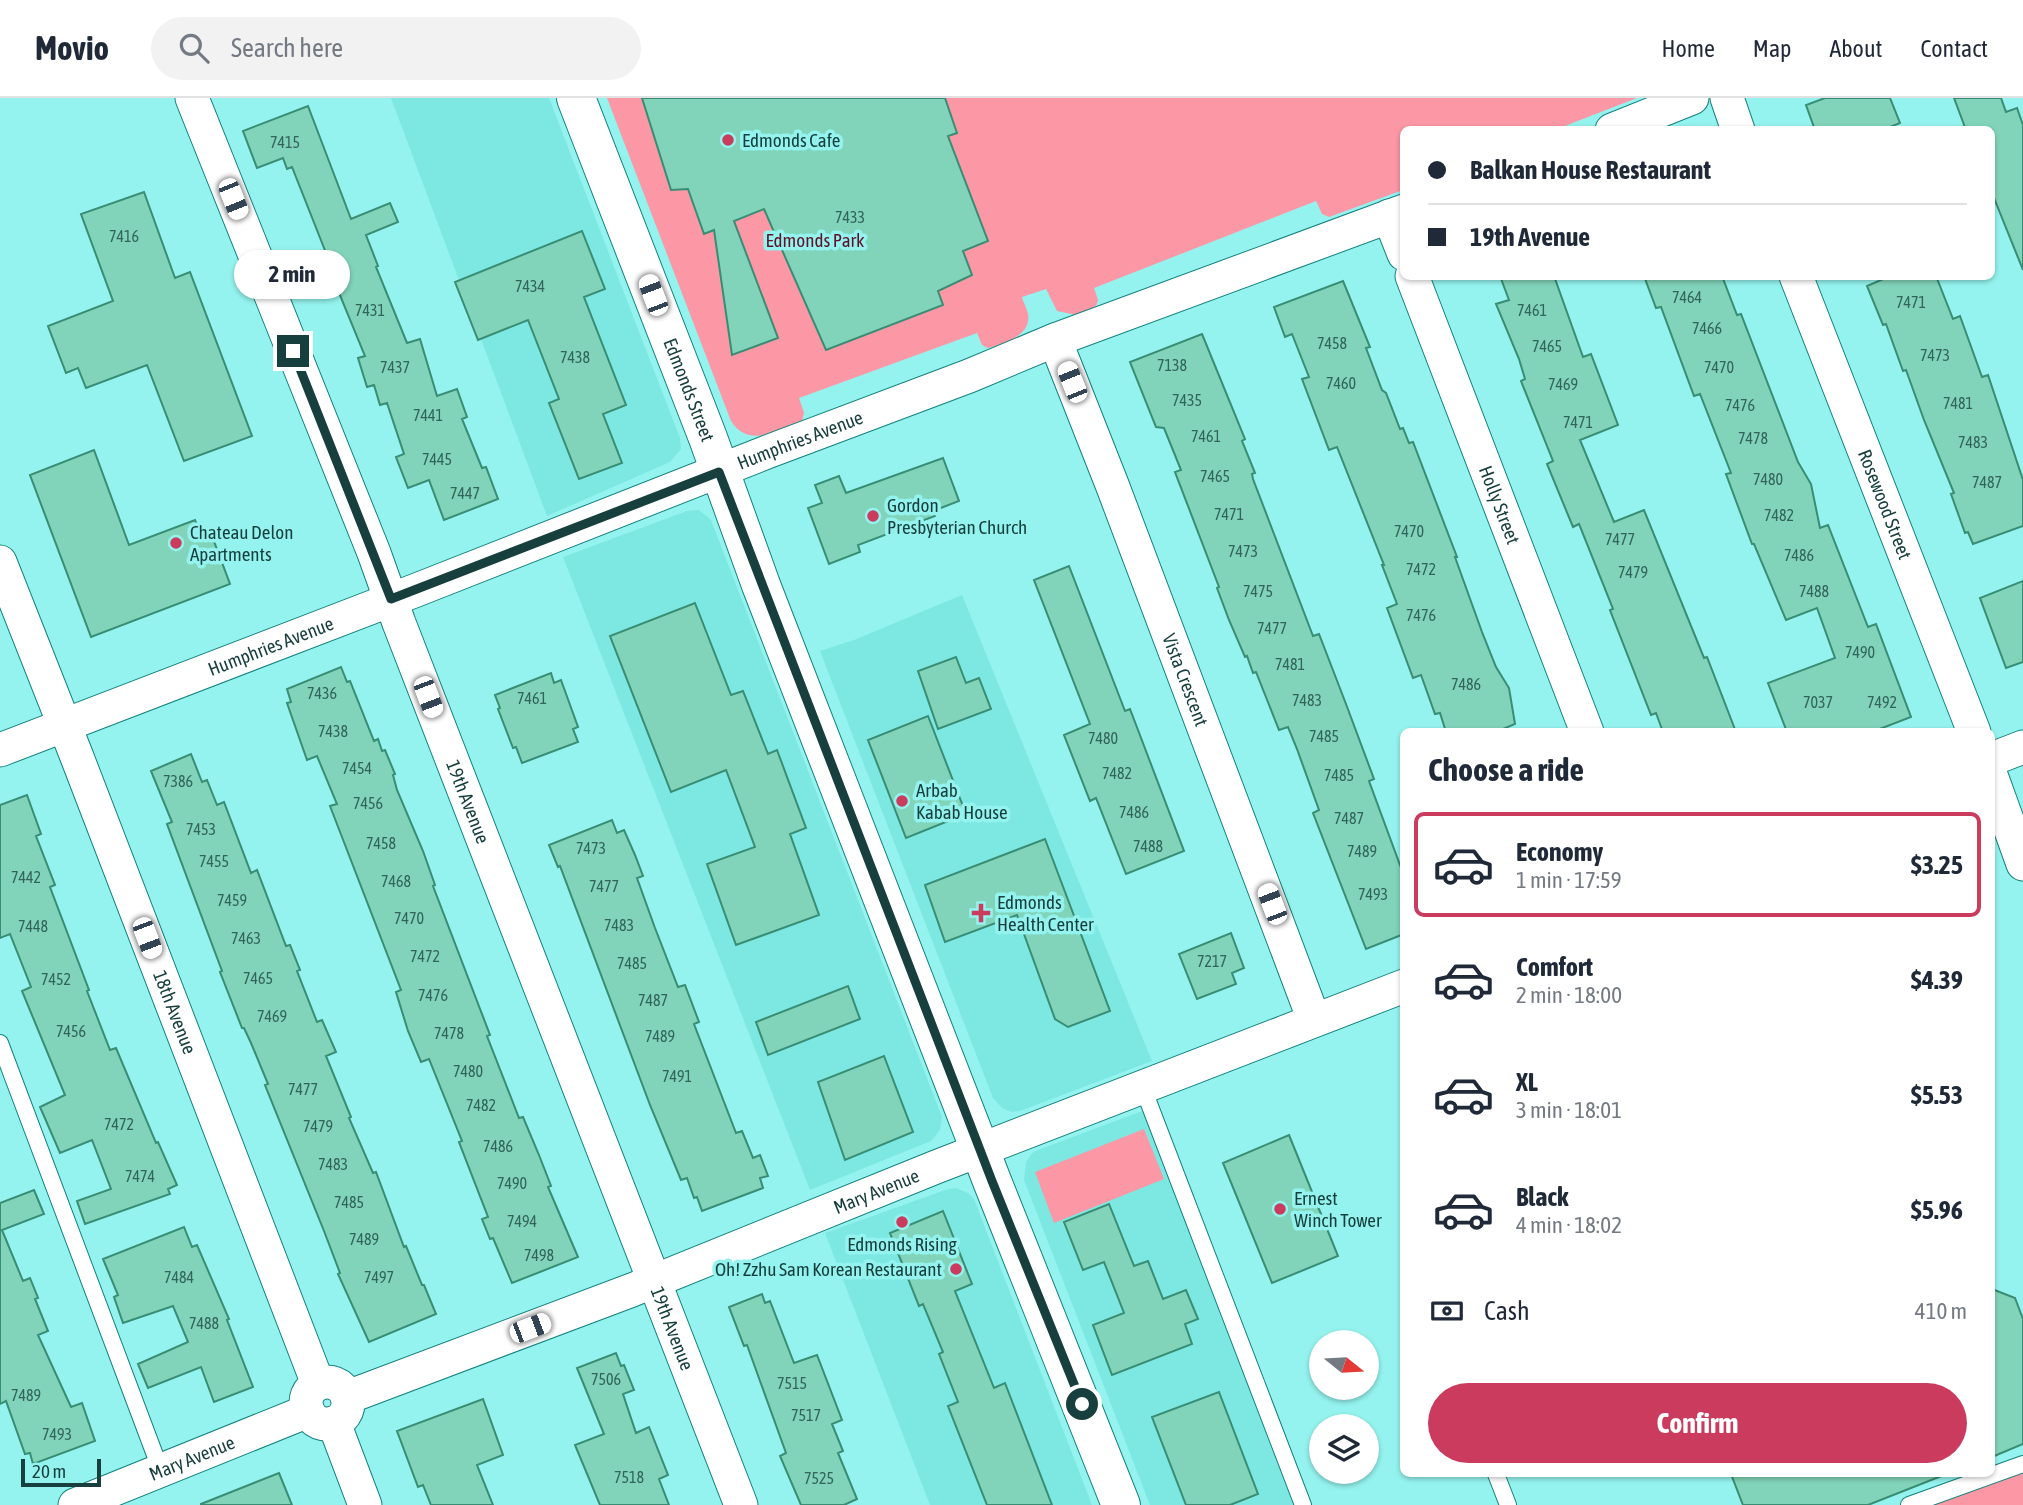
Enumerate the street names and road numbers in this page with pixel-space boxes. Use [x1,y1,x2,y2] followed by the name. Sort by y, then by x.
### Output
[659,335,719,444] street label: Edmonds Street
[734,406,866,474] street label: Humphries Avenue
[1854,446,1916,562] street label: Rosewood Street
[1475,462,1525,547] street label: Holly Street
[205,612,337,680] street label: Humphries Avenue
[1158,630,1213,729] street label: Vista Crescent
[442,757,494,847] street label: 19th Avenue
[149,967,201,1057] street label: 18th Avenue
[830,1164,922,1218] street label: Mary Avenue
[646,1284,699,1373] street label: 19th Avenue
[146,1431,238,1485] street label: Mary Avenue

